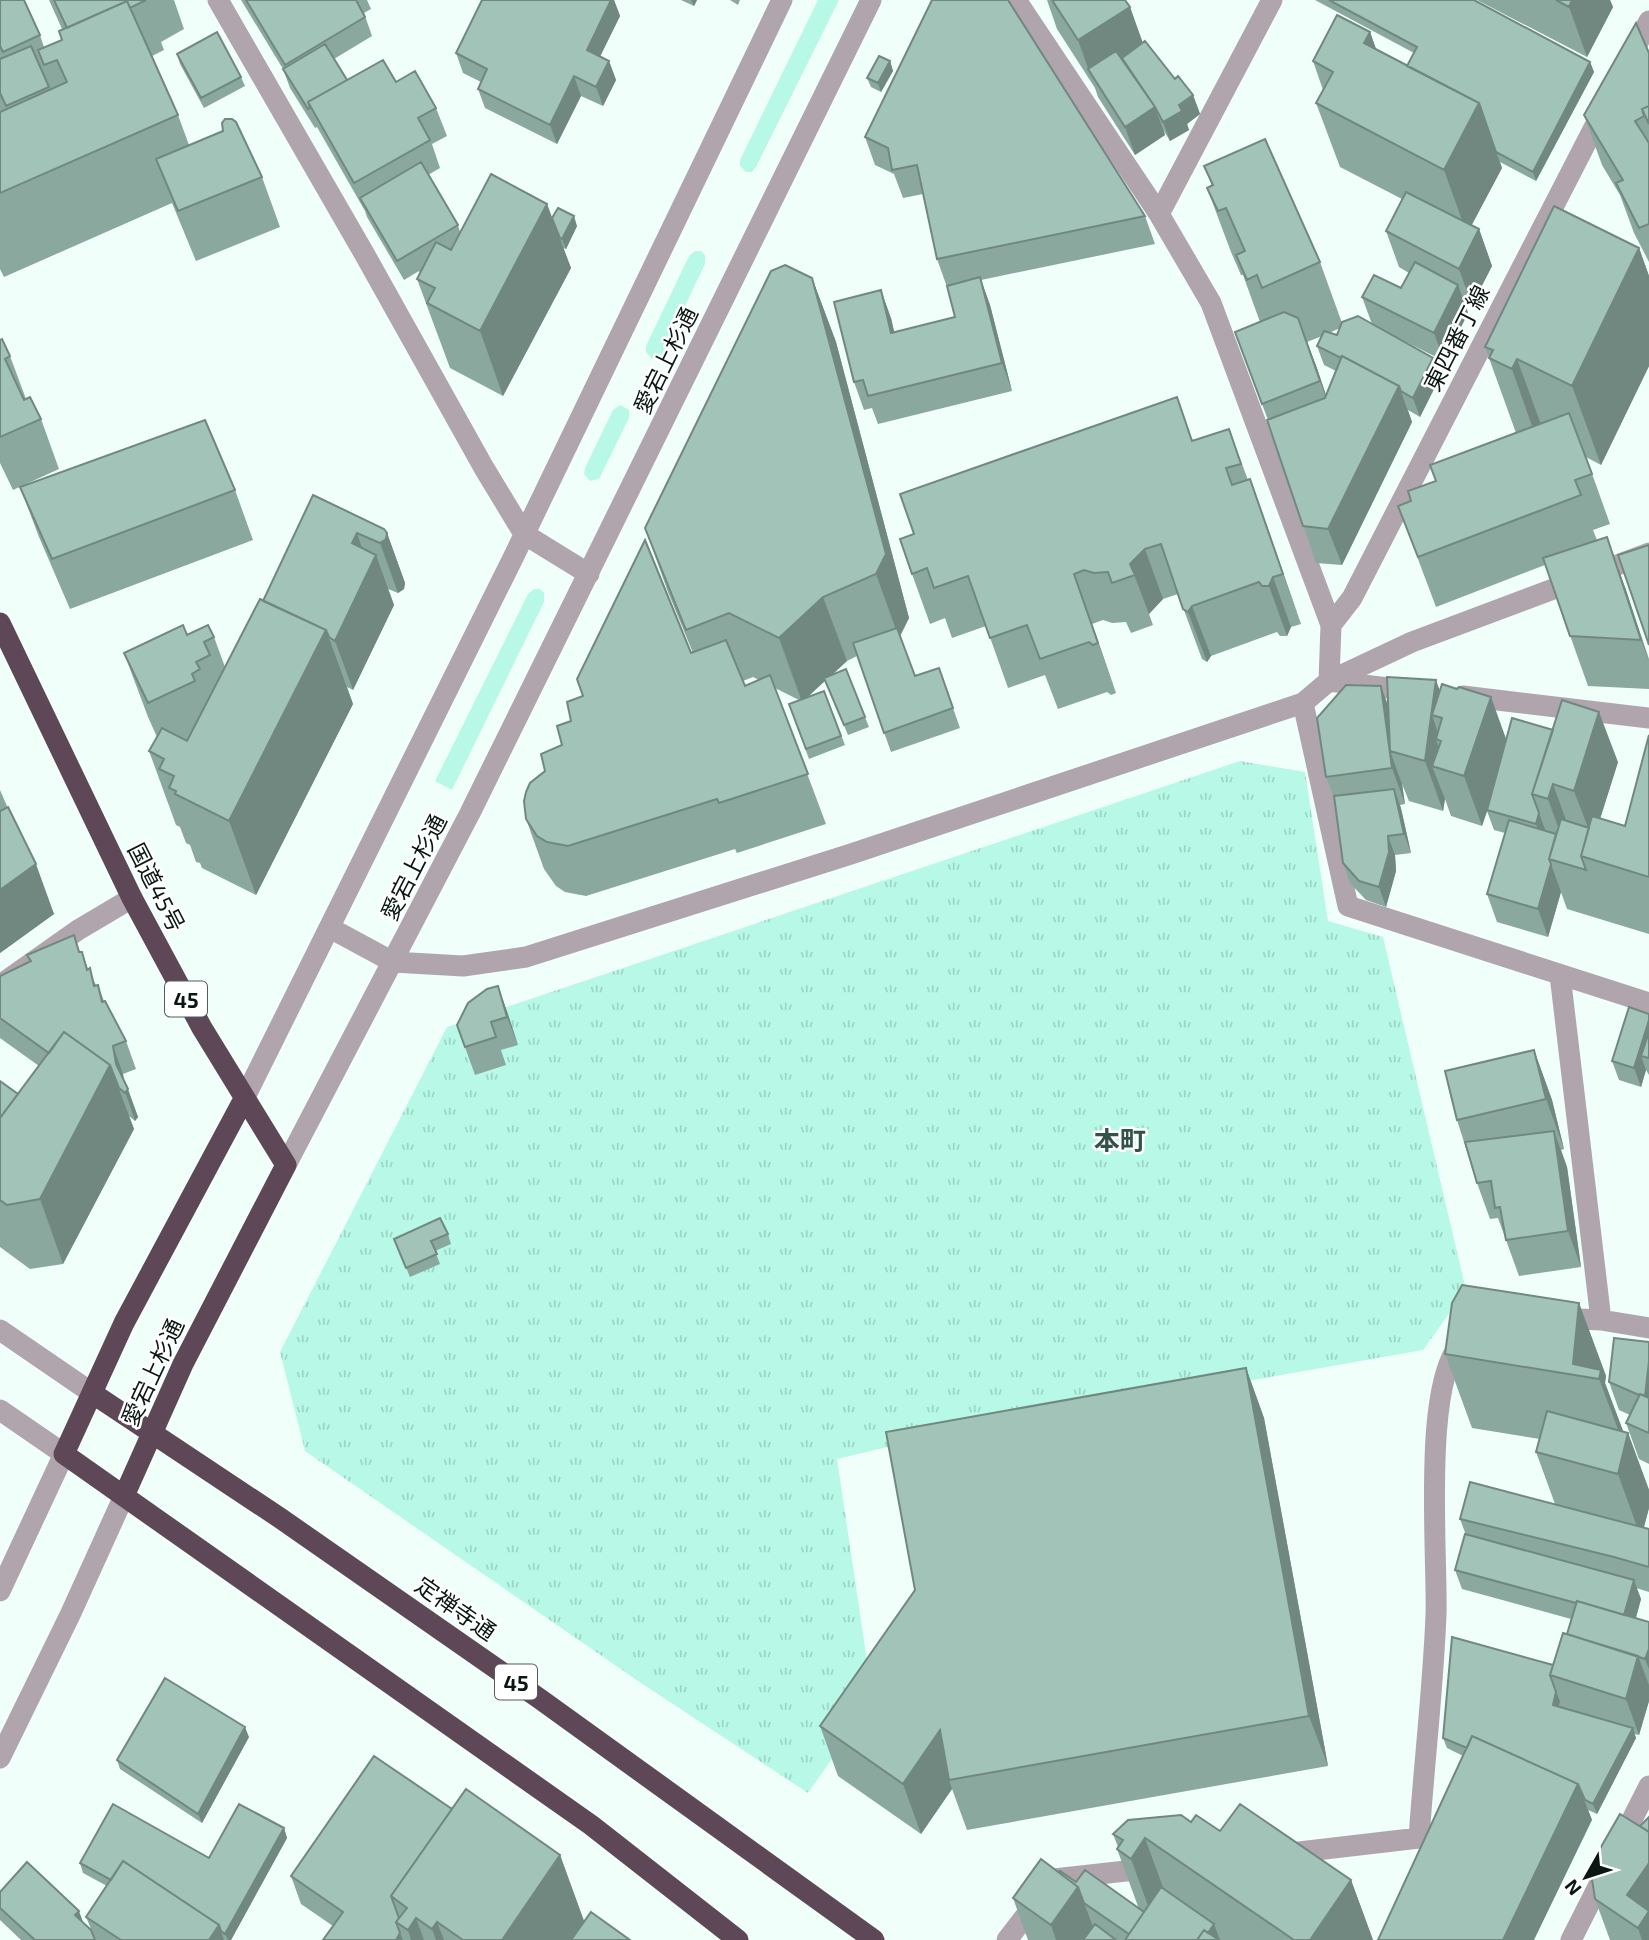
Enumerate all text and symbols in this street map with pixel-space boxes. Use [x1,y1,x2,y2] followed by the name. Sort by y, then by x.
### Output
[1417,280,1495,396] street label: 東四番丁線
[627,302,703,418] street label: 愛宕上杉通
[374,809,452,925] street label: 愛宕上杉通
[123,838,191,936] street label: 国道45号
[165,982,207,1016] road number: 45
[1094,1124,1146,1155] district label: 本町
[115,1314,189,1430] street label: 愛宕上杉通
[410,1570,502,1646] street label: 定禅寺通
[495,1664,537,1700] road number: 45
[1551,1842,1621,1912] north arrow
[1559,1875,1586,1901] text: N

